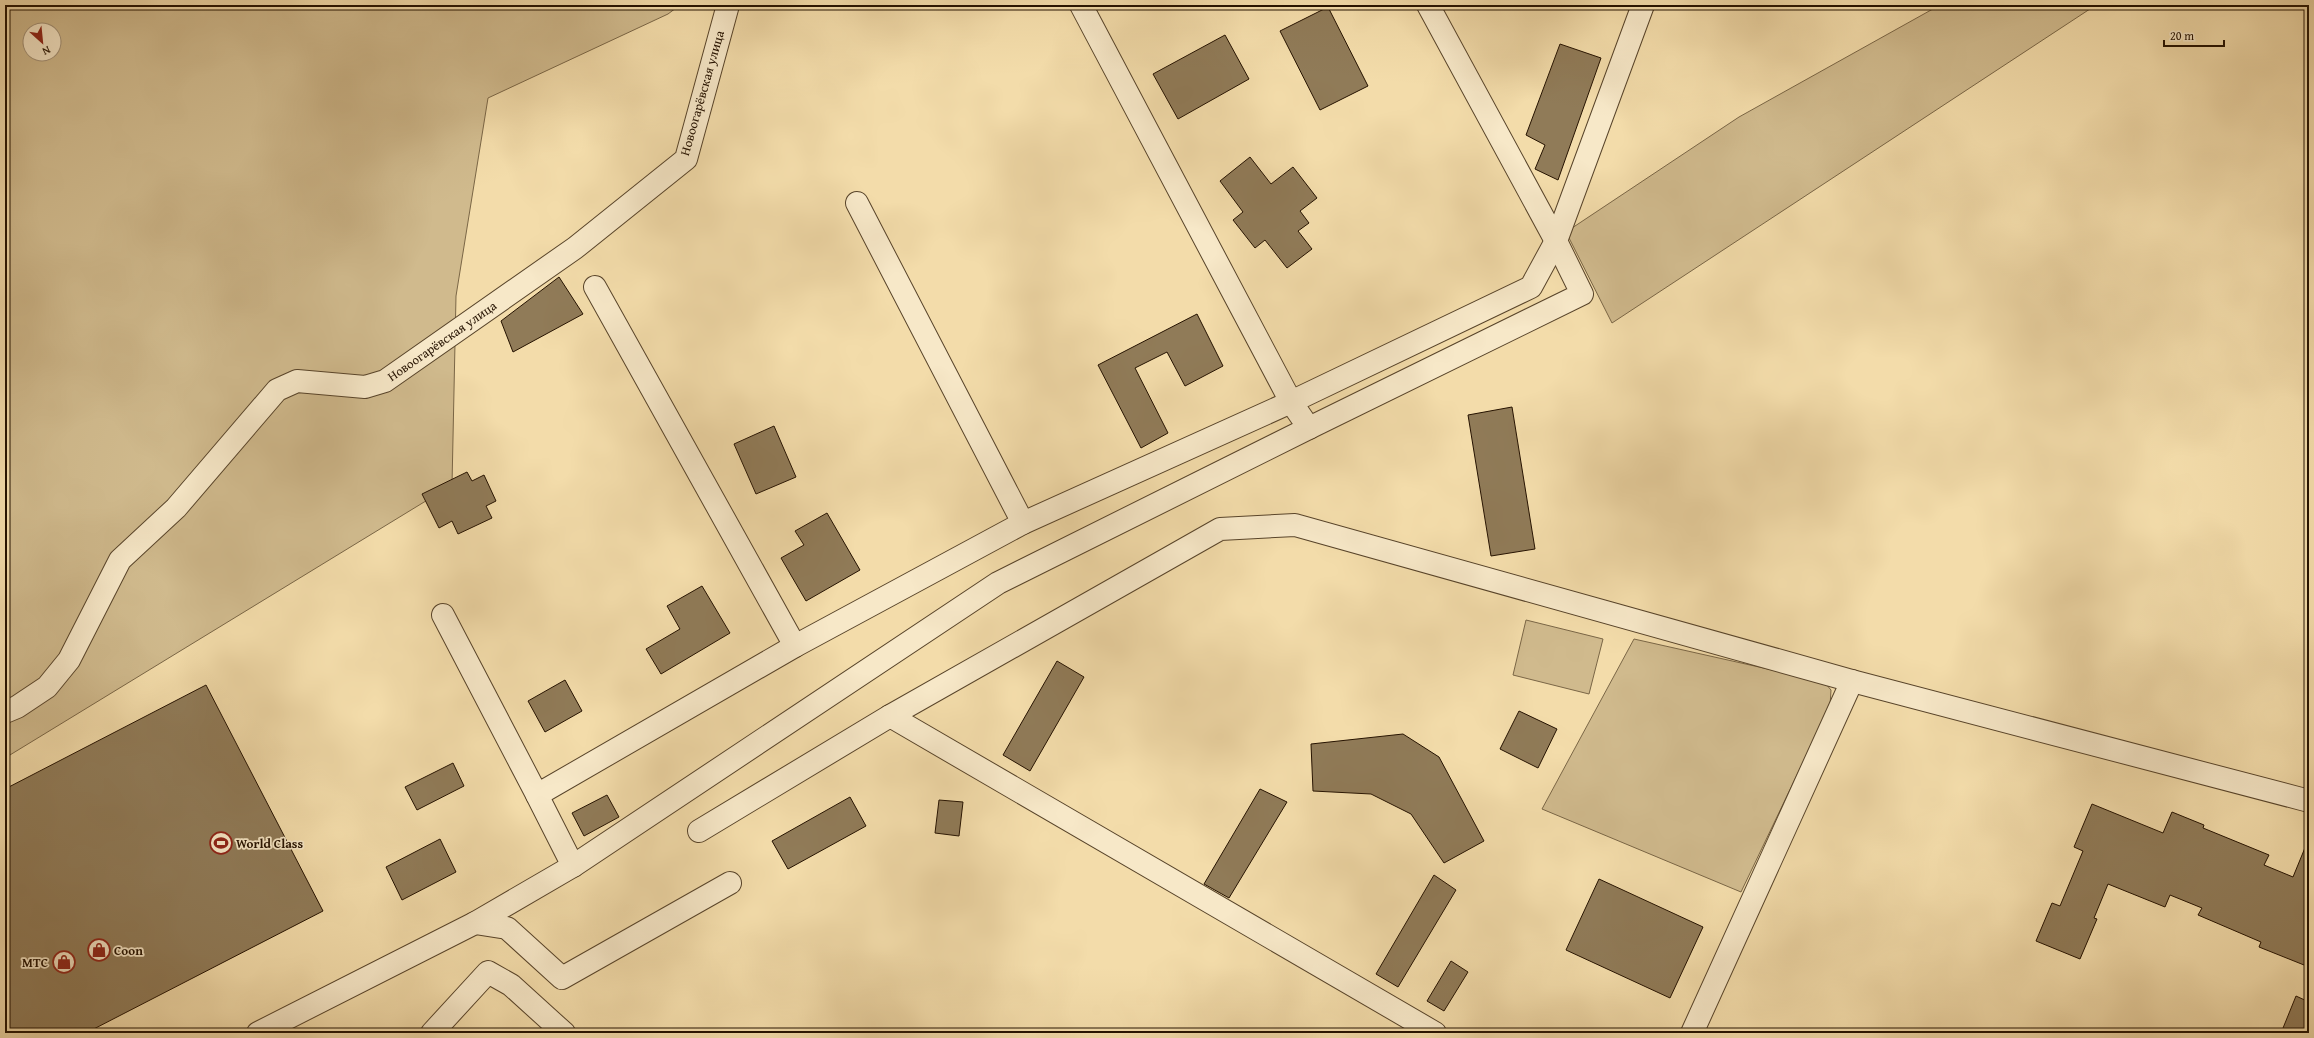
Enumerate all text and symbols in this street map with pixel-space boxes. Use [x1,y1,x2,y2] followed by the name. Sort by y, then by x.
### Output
[22,22,62,62] north arrow
[2164,22,2224,48] scale bar
[675,27,729,158] street label: Новоогарёвская улица
[2170,27,2194,44] text: 20 m
[39,42,53,60] text: N
[384,296,501,386] street label: Новоогарёвская улица
[208,830,234,856] sports icon: World Class
[236,834,303,853] place label: World Class
[86,937,112,963] shop icon: Coon
[114,941,143,960] place label: Coon
[51,949,77,975] shop icon: МТС
[22,953,48,972] place label: МТС

